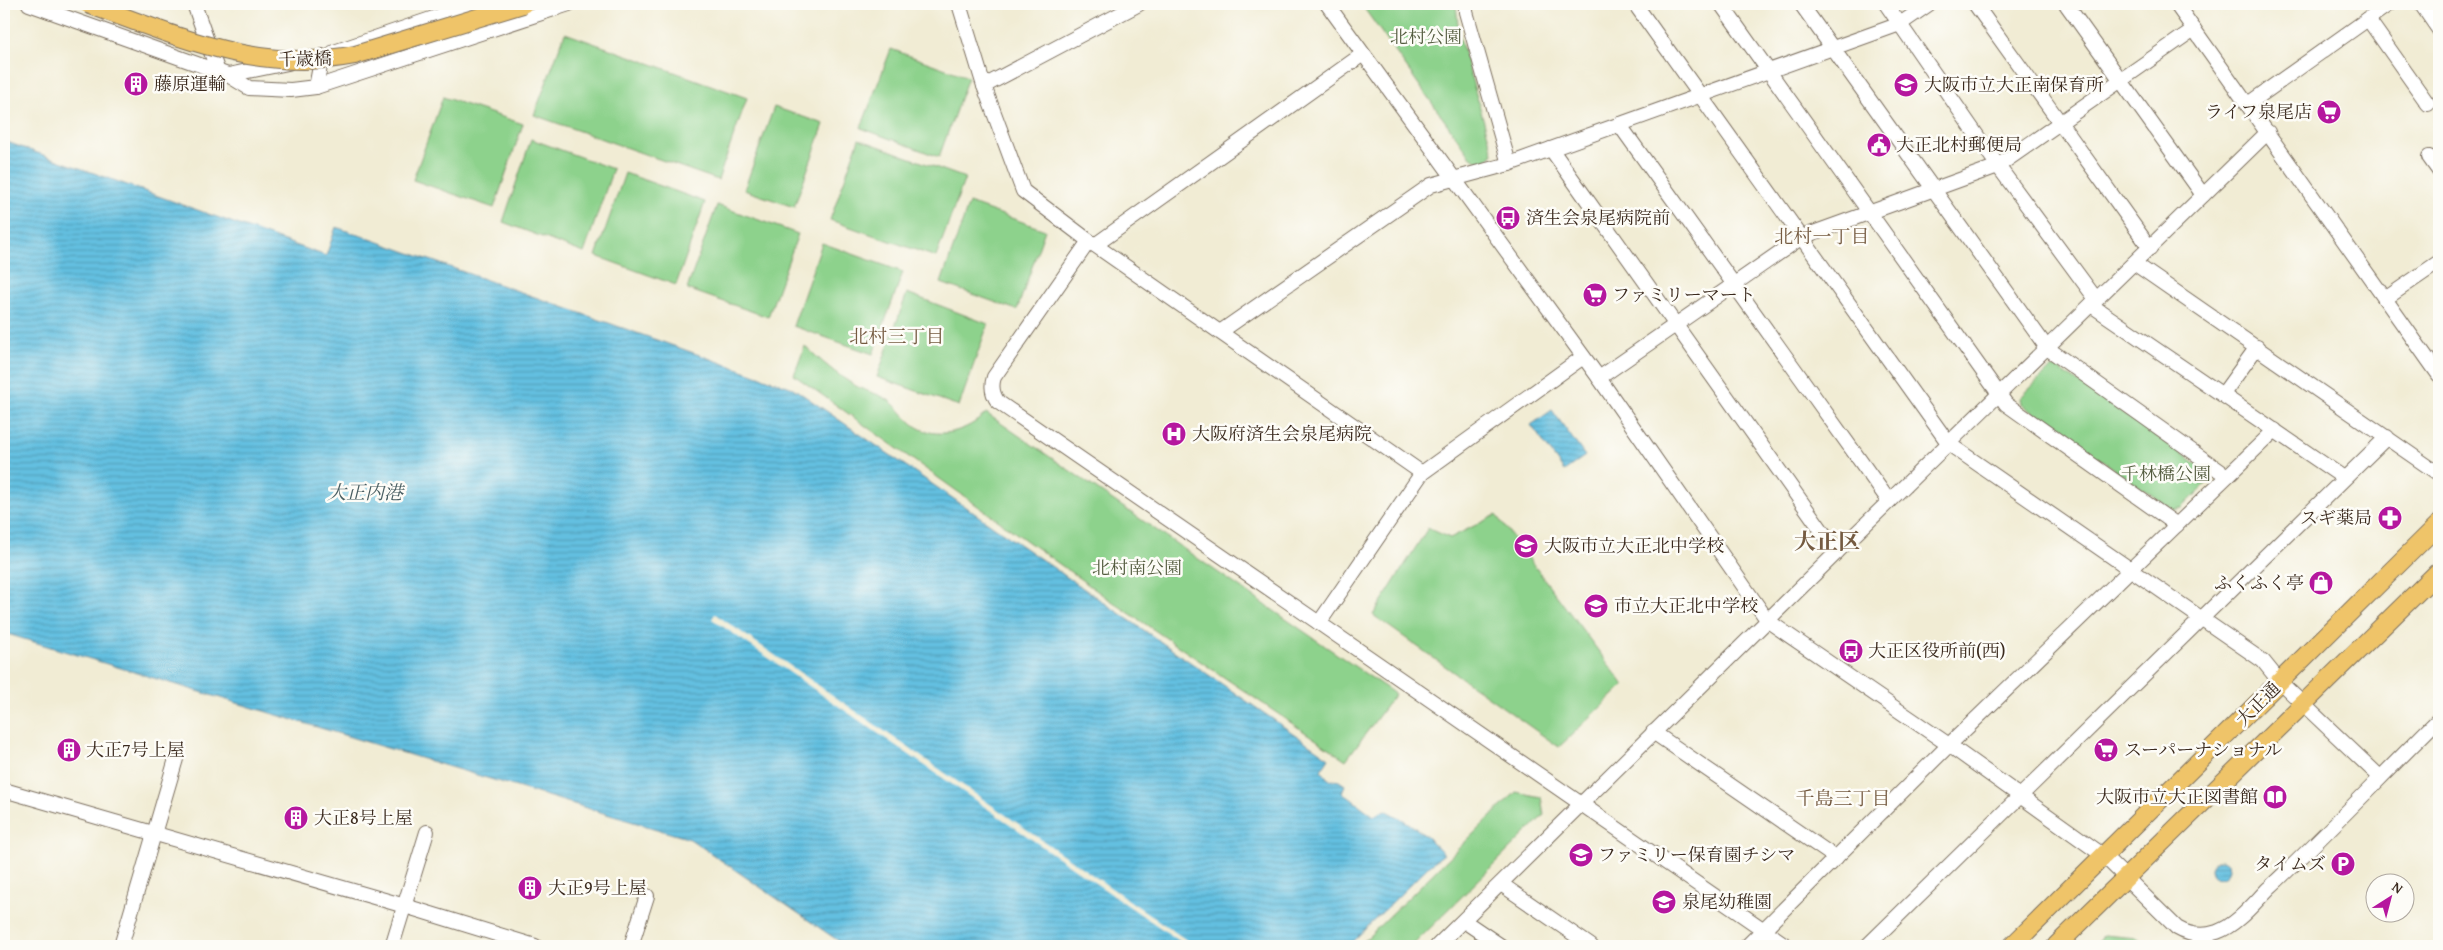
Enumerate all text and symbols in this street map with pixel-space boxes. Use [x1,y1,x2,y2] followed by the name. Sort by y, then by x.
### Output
[1390,23,1462,50] park label: 北村公園
[278,45,332,72] street label: 千歳橋
[154,70,226,97] place label: 藤原運輸
[123,71,149,97] building icon: 藤原運輸
[1924,71,2104,98] place label: 大阪市立大正南保育所
[1893,72,1919,98] school or university icon: 大阪市立大正南保育所
[2205,98,2312,125] place label: ライフ泉尾店
[2316,99,2342,125] supermarket icon: ライフ泉尾店
[1896,131,2022,158] place label: 大正北村郵便局
[1866,132,1892,158] public building icon: 大正北村郵便局
[1526,204,1670,231] place label: 済生会泉尾病院前
[1495,205,1521,231] bus stop icon: 済生会泉尾病院前
[1774,222,1870,250] district label: 北村一丁目
[1612,281,1756,308] place label: ファミリーマート
[1582,282,1608,308] supermarket icon: ファミリーマート
[849,322,945,350] district label: 北村三丁目
[1192,420,1372,447] place label: 大阪府済生会泉尾病院
[1161,421,1187,447] hospital icon: 大阪府済生会泉尾病院
[2121,460,2211,487] park label: 千林橋公園
[327,478,406,506] water label: 大正内港
[2300,504,2372,531] place label: スギ薬局
[2377,505,2403,531] pharmacy icon: スギ薬局
[1794,525,1860,557] district label: 大正区
[1544,532,1724,559] place label: 大阪市立大正北中学校
[1513,533,1539,559] school or university icon: 大阪市立大正北中学校
[1092,554,1182,581] park label: 北村南公園
[2214,569,2304,596] place label: ふくふく亭
[2308,570,2334,596] shop icon: ふくふく亭
[1614,592,1758,619] place label: 市立大正北中学校
[1583,593,1609,619] school or university icon: 市立大正北中学校
[1868,637,2006,664] place label: 大正区役所前(西)
[1838,638,1864,664] bus stop icon: 大正区役所前(西)
[2229,675,2286,732] street label: 大正通
[86,736,185,763] place label: 大正7号上屋
[2124,736,2283,763] place label: スーパーナショナル
[56,737,82,763] building icon: 大正7号上屋
[2093,737,2119,763] supermarket icon: スーパーナショナル
[2096,783,2258,810] place label: 大阪市立大正図書館
[1795,784,1891,812] district label: 千島三丁目
[2262,784,2288,810] library icon: 大阪市立大正図書館
[314,804,413,831] place label: 大正8号上屋
[283,805,309,831] building icon: 大正8号上屋
[1598,841,1795,868] place label: ファミリー保育園チシマ
[1568,842,1594,868] school or university icon: ファミリー保育園チシマ
[2254,850,2326,877] place label: タイムズ
[2330,851,2356,877] parking icon: タイムズ
[2366,872,2416,922] north arrow
[548,874,647,901] place label: 大正9号上屋
[517,875,543,901] building icon: 大正9号上屋
[2388,877,2408,899] text: N
[1682,888,1772,915] place label: 泉尾幼稚園
[1651,889,1677,915] school or university icon: 泉尾幼稚園

